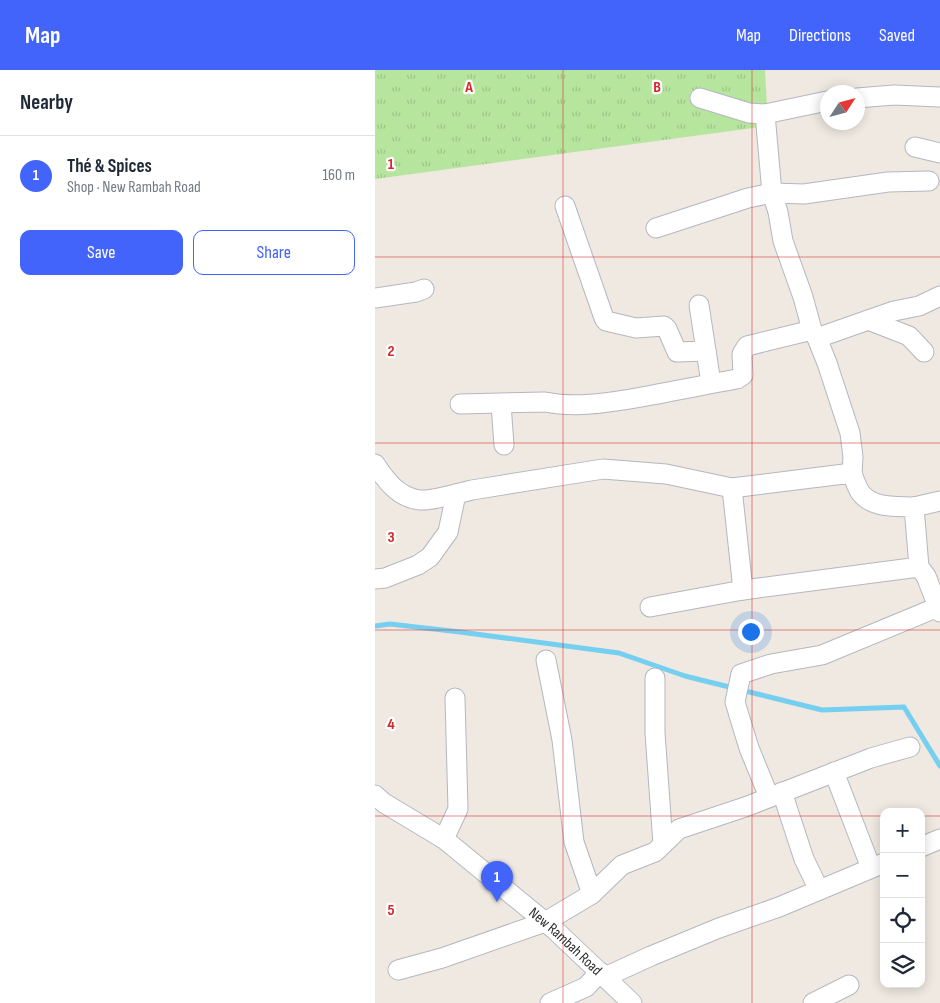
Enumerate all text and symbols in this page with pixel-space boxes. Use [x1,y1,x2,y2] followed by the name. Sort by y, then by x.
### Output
[25,21,60,50] text: Map
[736,25,761,46] text: Map
[789,25,851,46] text: Directions
[879,25,915,46] text: Saved
[464,78,473,97] text: A
[653,78,661,97] text: B
[820,85,865,130] north arrow
[20,90,73,115] text: Nearby
[67,155,152,178] text: Thé & Spices
[388,155,395,174] text: 1
[33,166,39,185] text: 1
[322,166,355,185] text: 160 m
[67,178,201,197] text: Shop · New Rambah Road
[20,230,183,275] button: Save
[193,230,355,275] button: Share
[387,342,395,361] text: 2
[387,528,395,547] text: 3
[738,619,764,645] your location
[387,715,395,734] text: 4
[880,808,925,988] map controls
[880,808,925,853] button: +
[880,853,925,898] button: −
[481,861,513,902] pin: 1
[880,898,925,943] button: locate
[387,901,395,920] text: 5
[525,904,606,980] street label: New Rambah Road
[880,943,925,988] button: layers

